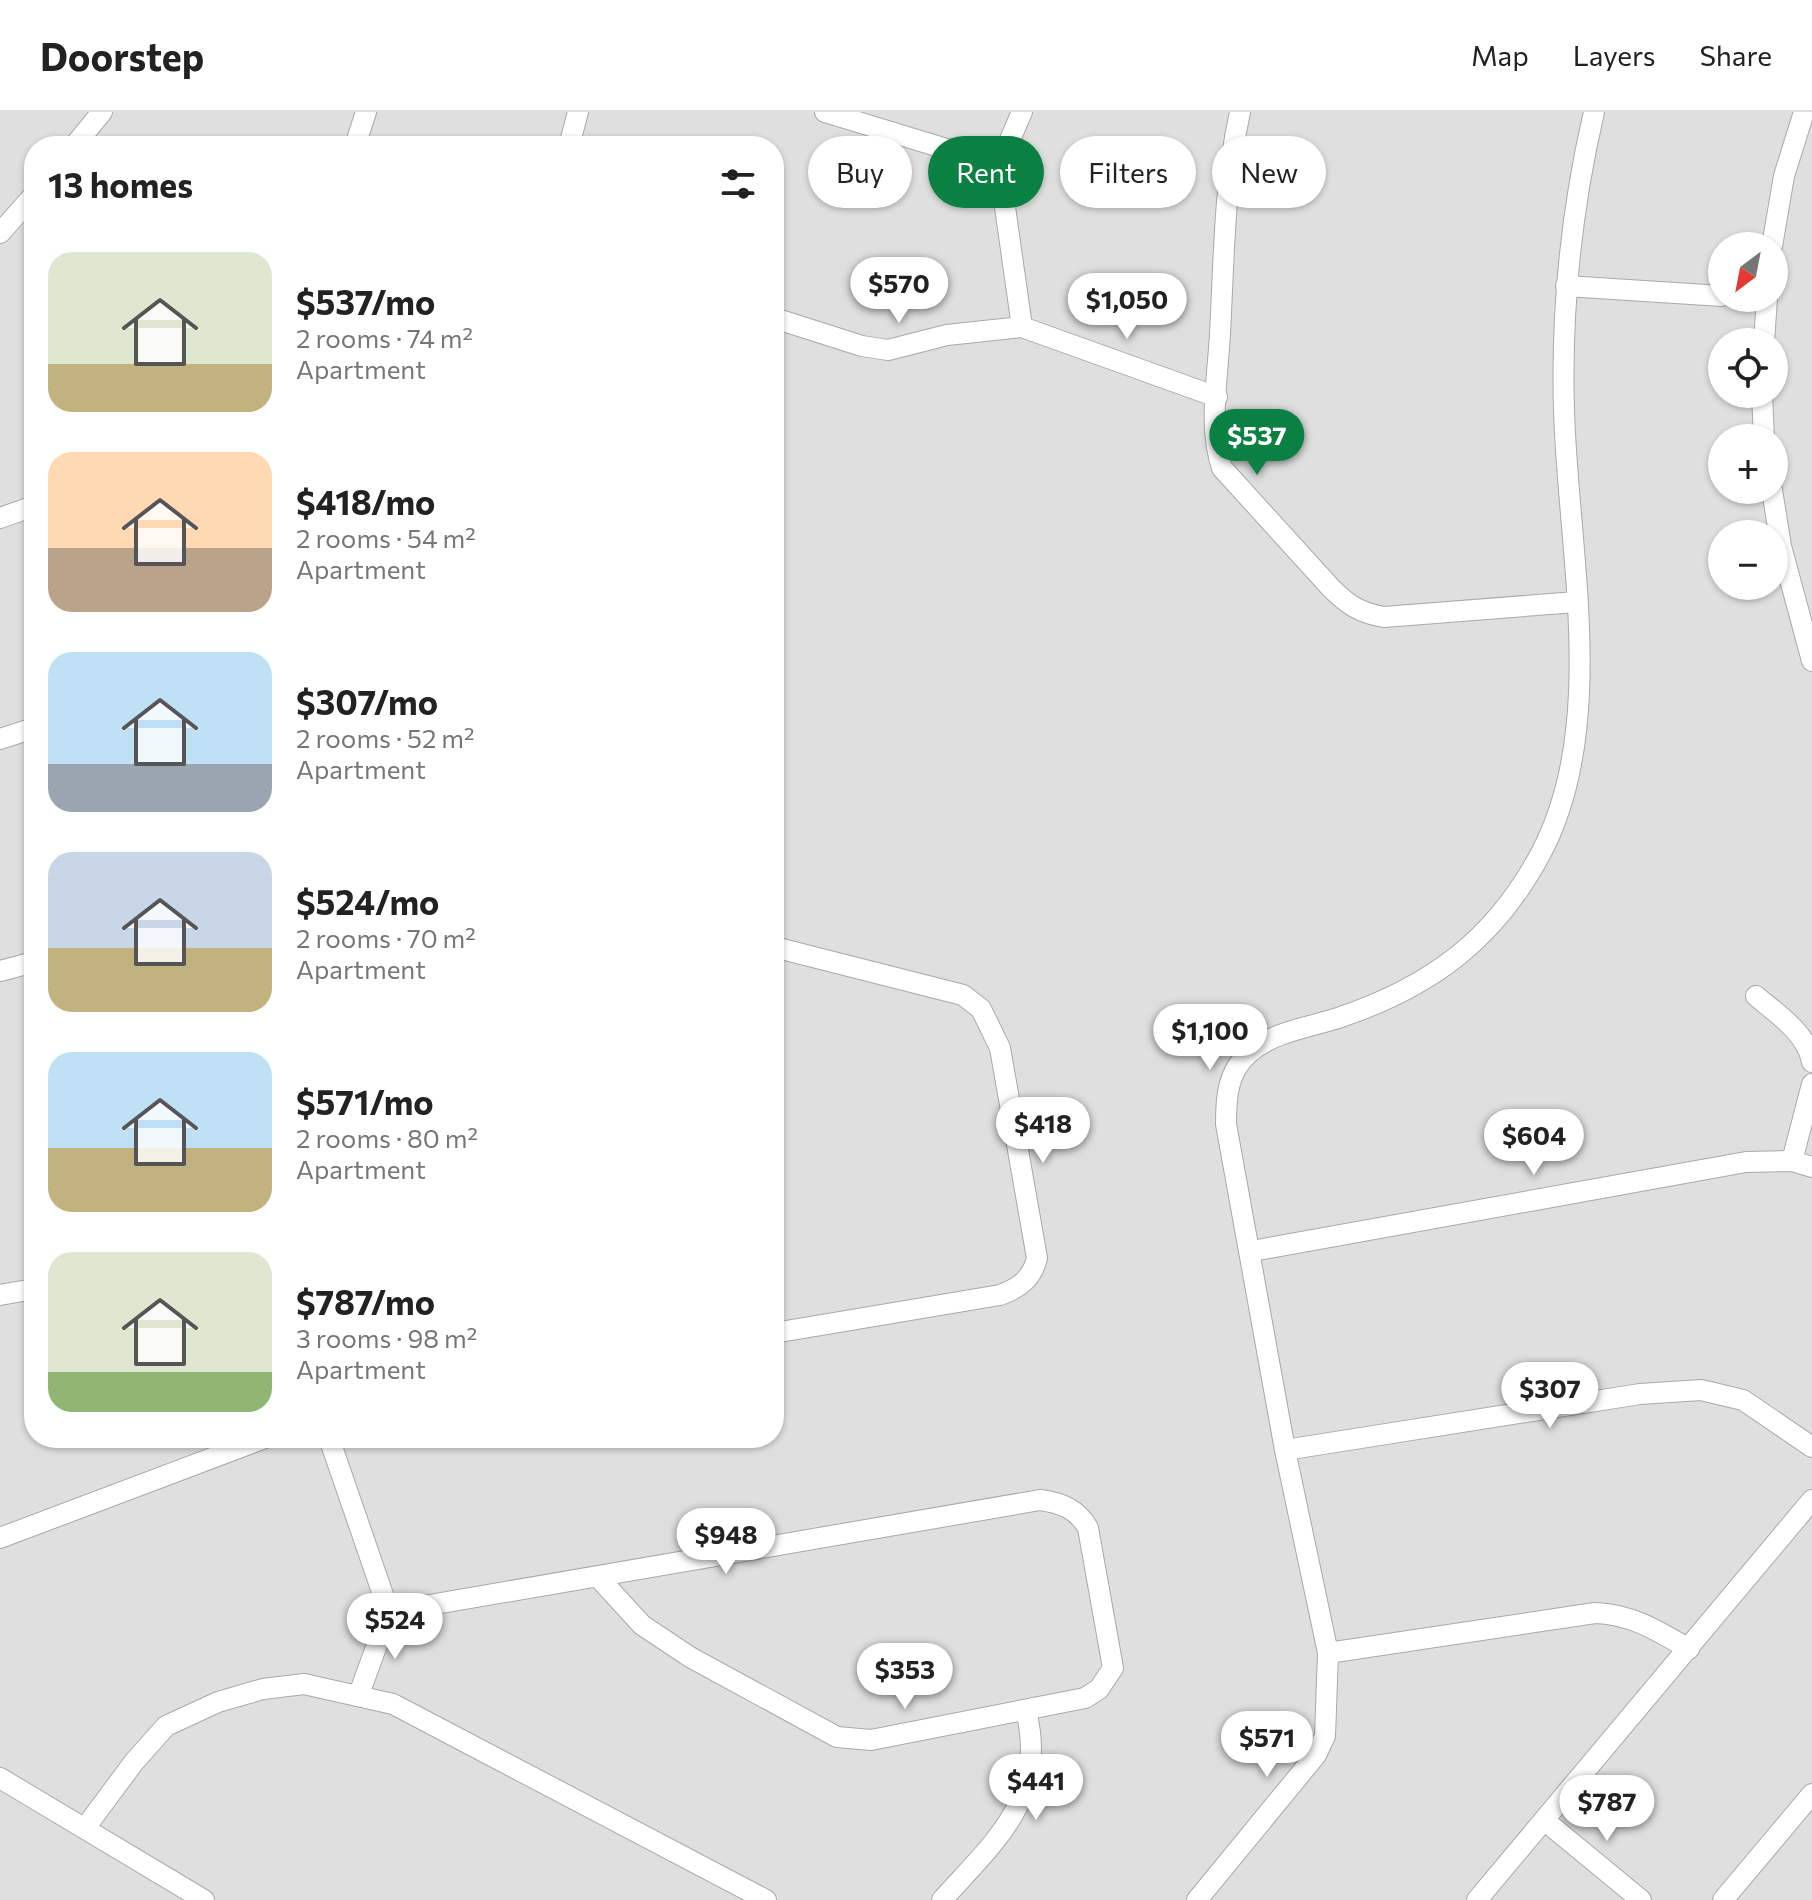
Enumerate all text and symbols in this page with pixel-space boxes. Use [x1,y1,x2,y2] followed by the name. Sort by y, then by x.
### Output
[40,32,204,79] text: Doorstep
[1471,38,1529,72] text: Map
[1573,38,1655,72] text: Layers
[1699,38,1772,72] text: Share
[808,136,912,208] chip: Buy
[928,136,1044,208] chip: Rent
[1060,136,1196,208] chip: Filters
[1212,136,1326,208] chip: New
[716,162,760,206] icon: filters
[48,163,193,205] text: 13 homes
[1708,232,1788,312] north arrow
[1708,232,1788,600] map controls
[852,257,946,325] pin: $570
[868,267,930,298] text: $570
[1062,273,1192,341] pin: $1,050
[296,280,435,322] text: $537/mo
[1086,283,1168,314] text: $1,050
[112,284,208,380] icon: home
[296,322,473,353] text: 2 rooms · 74 m²
[1708,328,1788,408] button: locate
[296,353,426,384] text: Apartment
[1210,409,1304,477] pin: $537
[1227,419,1287,450] text: $537
[1708,424,1788,504] button: +
[296,480,435,522] text: $418/mo
[112,484,208,580] icon: home
[1708,520,1788,600] button: −
[296,522,476,553] text: 2 rooms · 54 m²
[296,553,426,584] text: Apartment
[296,680,438,722] text: $307/mo
[112,684,208,780] icon: home
[296,722,474,753] text: 2 rooms · 52 m²
[296,753,426,784] text: Apartment
[296,880,439,922] text: $524/mo
[112,884,208,980] icon: home
[296,922,476,953] text: 2 rooms · 70 m²
[296,953,426,984] text: Apartment
[1145,1004,1275,1072] pin: $1,100
[1171,1014,1249,1045] text: $1,100
[296,1080,434,1122] text: $571/mo
[112,1084,208,1180] icon: home
[996,1097,1090,1165] pin: $418
[1014,1107,1072,1138] text: $418
[1487,1109,1581,1177] pin: $604
[1502,1119,1566,1150] text: $604
[296,1122,478,1153] text: 2 rooms · 80 m²
[296,1153,426,1184] text: Apartment
[296,1280,435,1322] text: $787/mo
[112,1284,208,1380] icon: home
[296,1322,477,1353] text: 3 rooms · 98 m²
[296,1353,426,1384] text: Apartment
[1503,1362,1597,1430] pin: $307
[1519,1372,1581,1403] text: $307
[679,1508,773,1576] pin: $948
[694,1518,758,1549] text: $948
[348,1593,442,1661] pin: $524
[365,1603,425,1634] text: $524
[858,1643,952,1711] pin: $353
[875,1653,935,1684] text: $353
[1220,1711,1314,1779] pin: $571
[1239,1721,1295,1752] text: $571
[989,1754,1083,1822] pin: $441
[1007,1764,1065,1795] text: $441
[1560,1775,1654,1843] pin: $787
[1577,1785,1637,1816] text: $787

